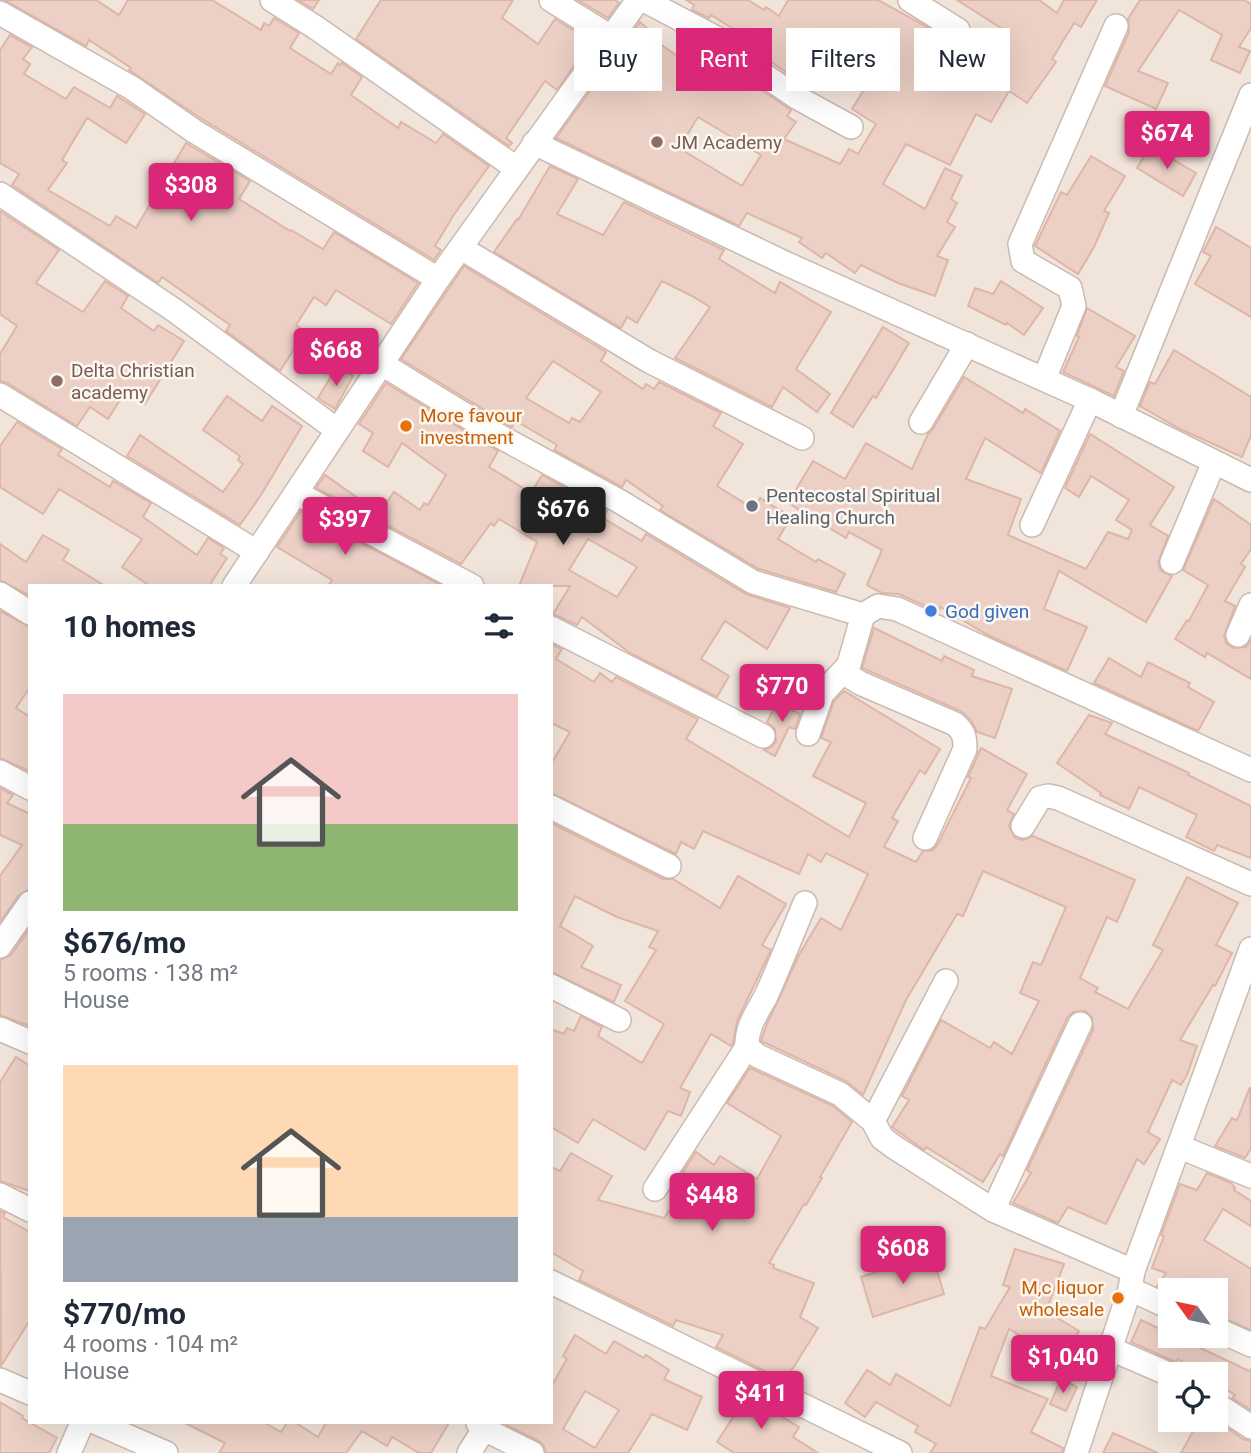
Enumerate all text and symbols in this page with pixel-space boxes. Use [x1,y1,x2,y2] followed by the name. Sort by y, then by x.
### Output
[574,28,662,91] chip: Buy
[676,28,772,91] chip: Rent
[786,28,900,91] chip: Filters
[914,28,1010,91] chip: New
[1126,111,1208,171] pin: $674
[1141,120,1193,147] text: $674
[671,131,782,154] place label: JM Academy
[649,134,665,150] marker: JM Academy
[150,164,232,223] pin: $308
[165,172,217,199] text: $308
[295,328,377,388] pin: $668
[310,337,362,364] text: $668
[71,359,195,404] place label: Delta Christian academy
[49,373,65,389] marker: Delta Christian academy
[420,404,523,449] place label: More favour investment
[398,418,414,434] marker: More favour investment
[766,484,940,529] place label: Pentecostal Spiritual Healing Church
[522,488,604,547] pin: $676
[537,496,589,523] text: $676
[304,498,386,557] pin: $397
[744,498,760,514] marker: Pentecostal Spiritual Healing Church
[319,506,371,533] text: $397
[945,600,1029,623] place label: God given
[923,603,939,619] marker: God given
[480,607,518,645] icon: filters
[63,609,196,644] text: 10 homes
[741,664,823,724] pin: $770
[756,673,808,700] text: $770
[228,739,354,865] icon: home
[63,925,186,960] text: $676/mo
[63,960,238,987] text: 5 rooms · 138 m²
[63,987,129,1014] text: House
[228,1110,354,1236] icon: home
[671,1174,753,1233] pin: $448
[686,1182,738,1209] text: $448
[862,1226,944,1286] pin: $608
[877,1235,929,1262] text: $608
[1019,1276,1105,1321] place label: M,c liquor wholesale
[1158,1278,1228,1348] north arrow
[1158,1278,1228,1432] map controls
[1110,1290,1126,1306] marker: M,c liquor wholesale
[63,1296,186,1331] text: $770/mo
[63,1331,238,1358] text: 4 rooms · 104 m²
[1006,1336,1120,1395] pin: $1,040
[1027,1344,1099,1371] text: $1,040
[63,1358,129,1385] text: House
[1158,1362,1228,1432] button: locate
[720,1372,802,1431] pin: $411
[735,1380,787,1407] text: $411

